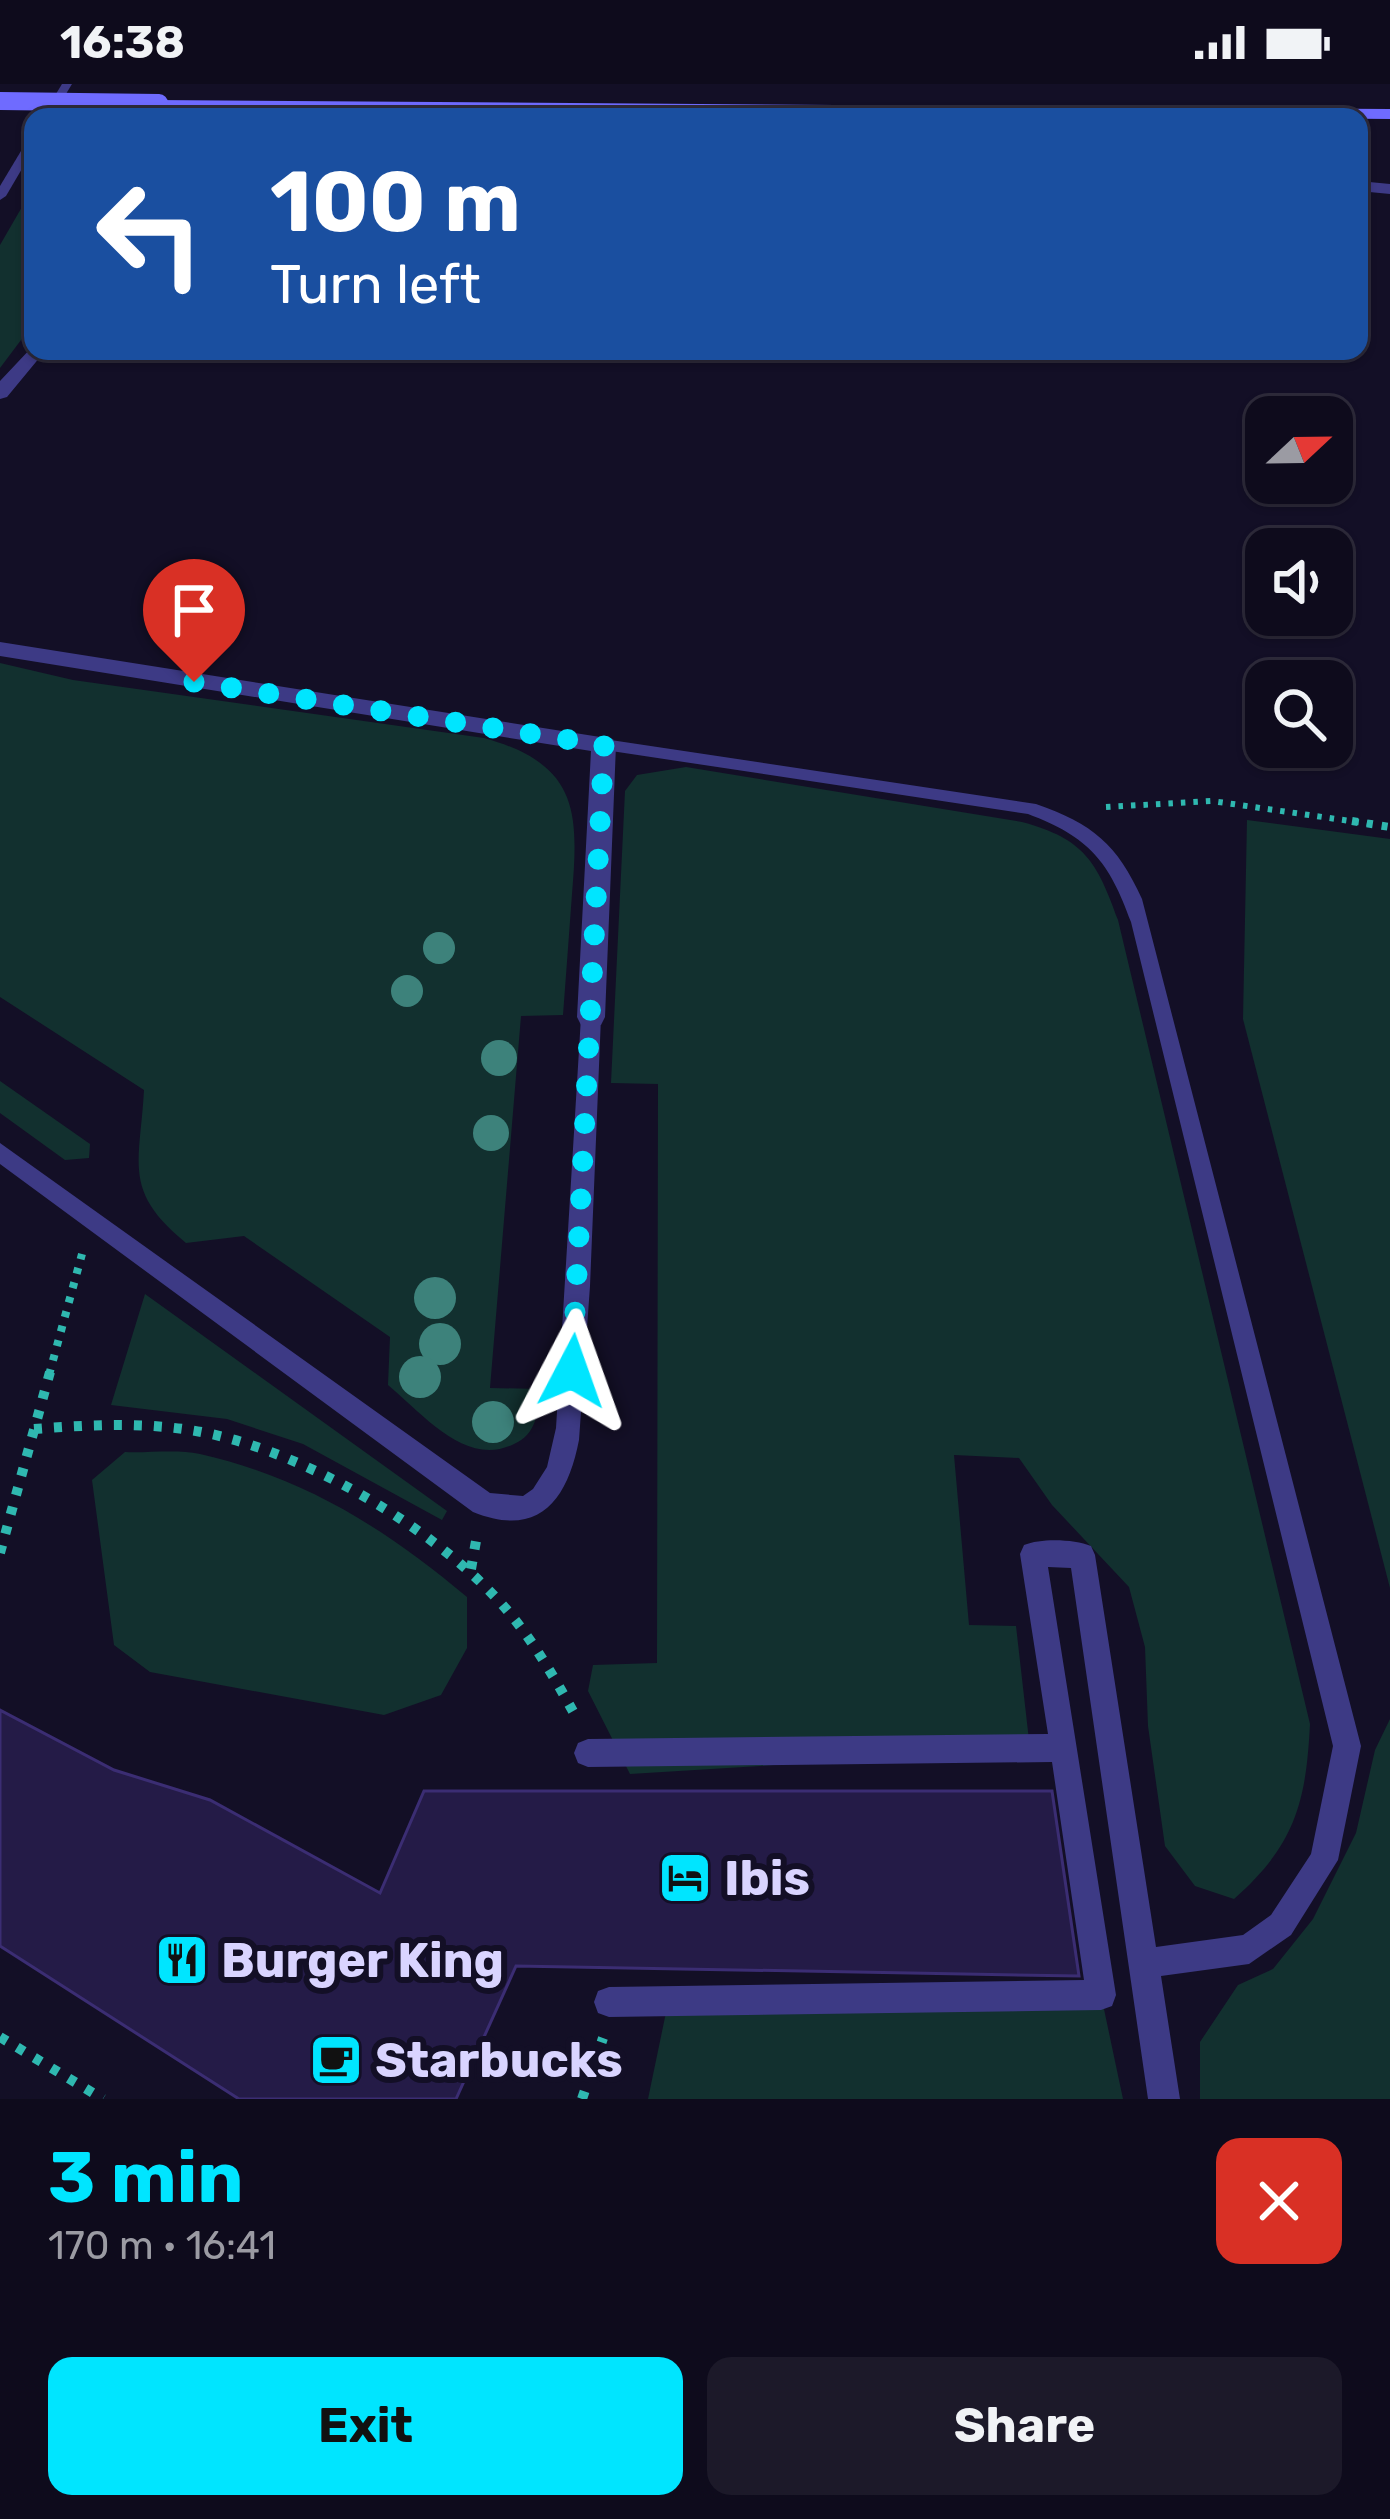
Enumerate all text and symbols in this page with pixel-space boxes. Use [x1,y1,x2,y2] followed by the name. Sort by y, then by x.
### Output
[60,16,185,69] text: 16:38
[270,152,521,252] text: 100 m
[72,156,228,312] icon: left
[270,253,481,317] text: Turn left
[1245,396,1353,504] north arrow
[1245,396,1353,768] map controls
[1245,528,1353,636] button: sound
[143,559,245,682] pin
[161,577,227,643] icon: arrive
[1245,660,1353,768] button: search
[509,1308,635,1434] position arrow
[657,1850,713,1906] hotel icon: Ibis
[724,1850,810,1907] place label: Ibis
[154,1932,210,1988] restaurant icon: Burger King
[221,1932,504,1989] place label: Burger King
[308,2032,364,2088] cafe icon: Starbucks
[375,2032,623,2089] place label: Starbucks
[48,2135,244,2220] text: 3 min
[1216,2138,1342,2264] button: close
[48,2223,276,2269] text: 170 m · 16:41
[48,2357,683,2495] button: Exit
[707,2357,1342,2495] button: Share

